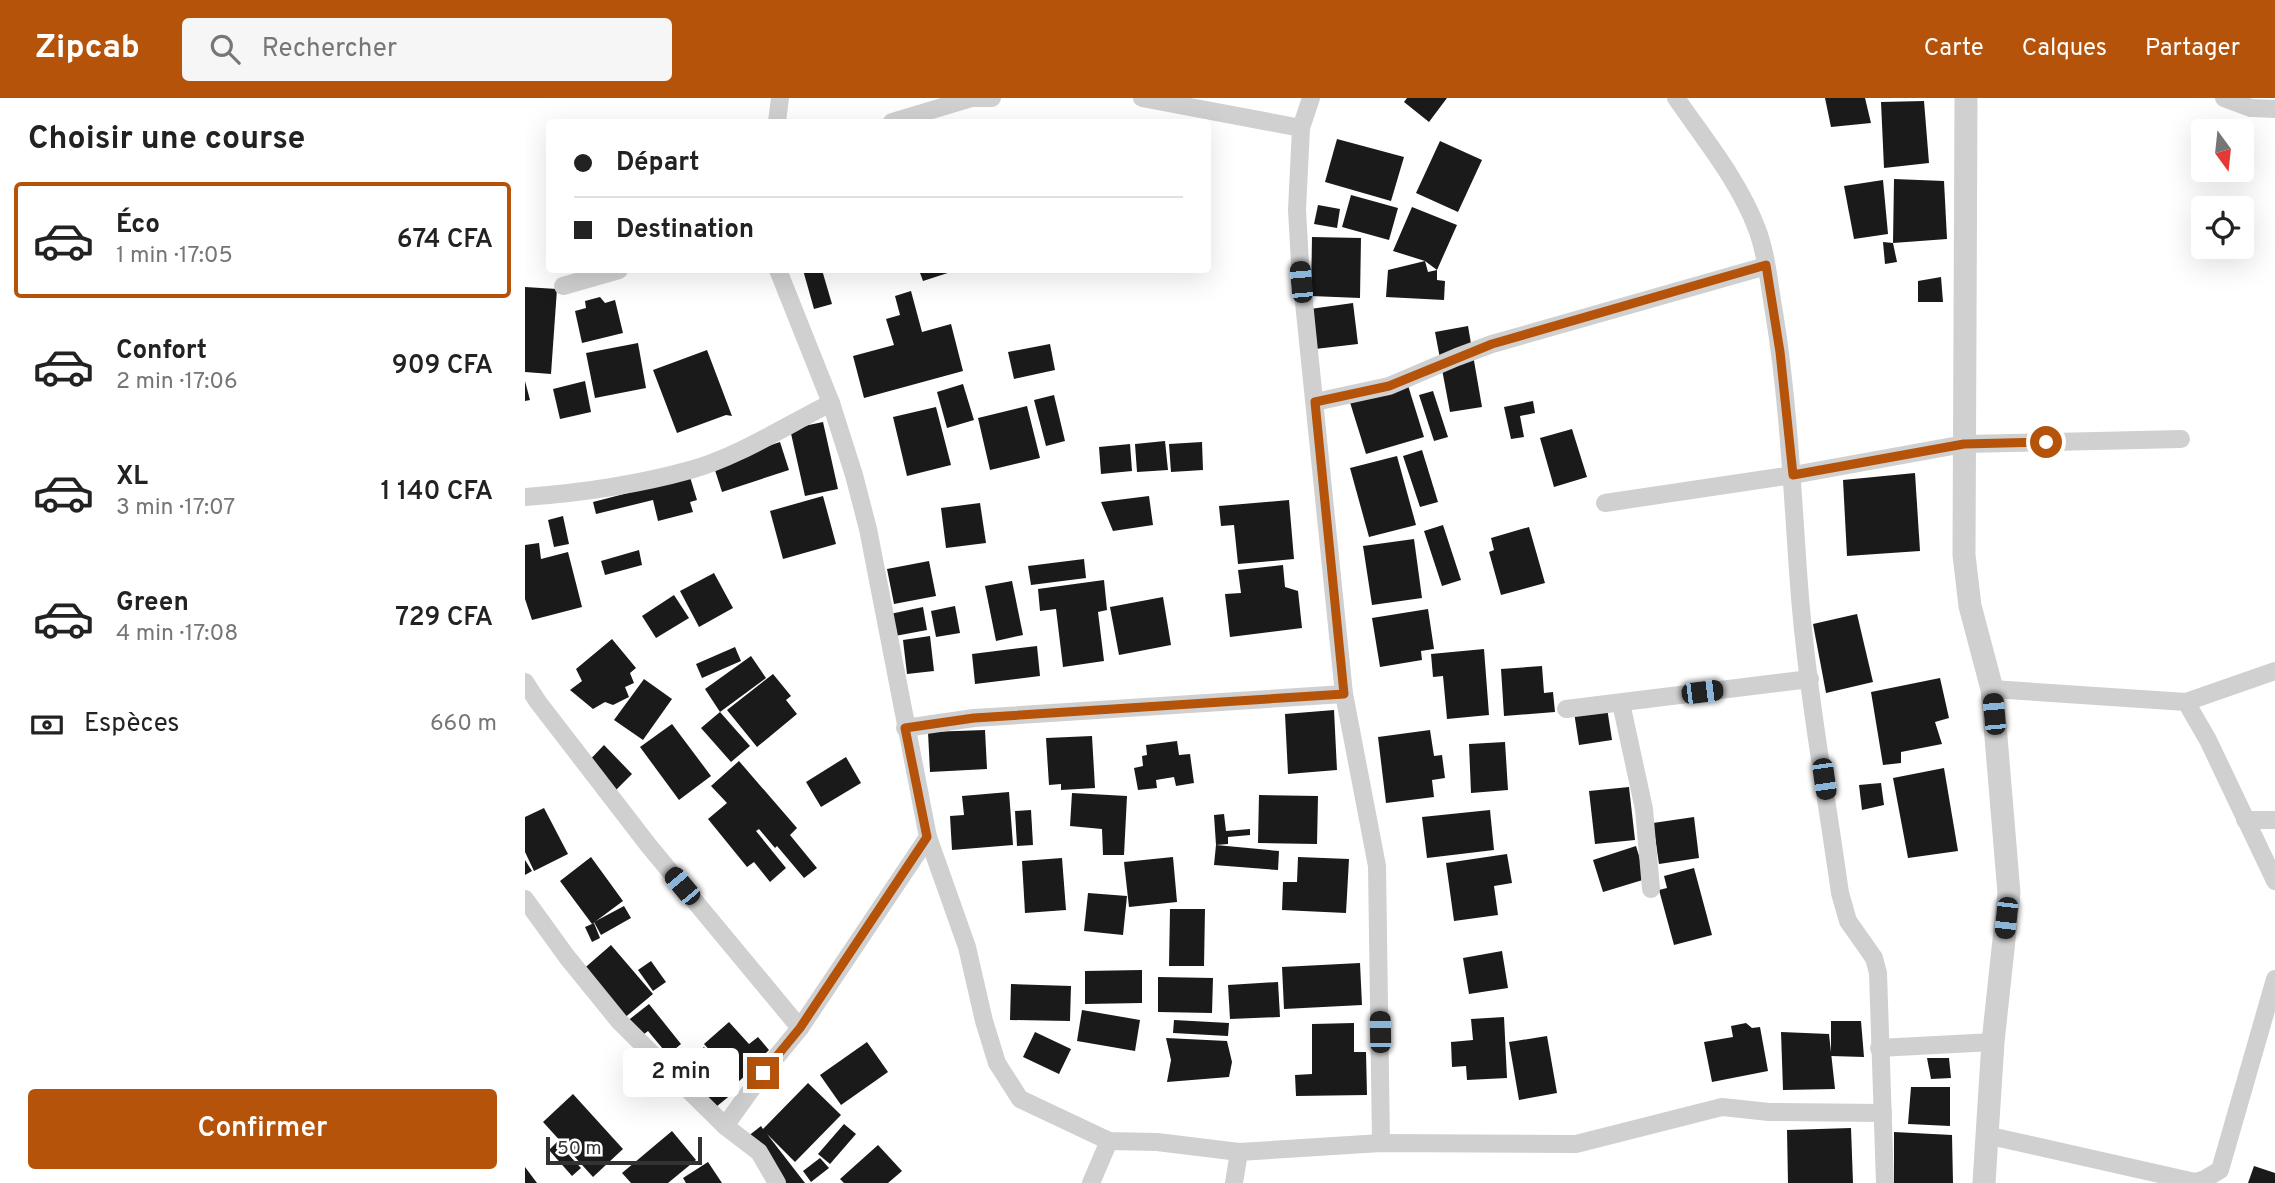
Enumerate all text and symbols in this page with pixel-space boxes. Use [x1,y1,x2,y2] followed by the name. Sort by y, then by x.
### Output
[182,18,672,81] search box
[35,28,140,70] text: Zipcab
[206,30,244,68] icon: search
[262,33,397,66] text: Rechercher
[1924,34,1984,64] text: Carte
[2022,34,2107,64] text: Calques
[2145,34,2240,64] text: Partager
[2191,119,2254,182] north arrow
[2191,119,2254,259] map controls
[28,120,305,160] text: Choisir une course
[616,147,700,180] text: Départ
[2191,196,2254,259] button: locate
[32,209,95,272] icon: car
[116,209,160,242] text: Éco
[616,214,754,247] text: Destination
[397,224,493,257] text: 674 CFA
[116,242,233,271] text: 1 min · 17:05
[1289,260,1314,304] car
[32,335,95,398] icon: car
[116,335,207,368] text: Confort
[392,350,493,383] text: 909 CFA
[116,368,238,397] text: 2 min · 17:06
[2030,426,2062,458] route start
[32,461,95,524] icon: car
[116,461,148,494] text: XL
[380,476,493,509] text: 1 140 CFA
[116,494,235,523] text: 3 min · 17:07
[32,587,95,650] icon: car
[116,587,189,620] text: Green
[395,602,493,635] text: 729 CFA
[116,620,238,649] text: 4 min · 17:08
[1680,679,1725,705] car
[1982,692,2007,736] car
[28,706,66,744] icon: cash
[84,708,180,741] text: Espèces
[430,710,497,739] text: 660 m
[1811,757,1838,801] car
[661,863,704,909] car
[1994,896,2019,940] car
[1370,1011,1391,1053] car
[623,1048,739,1098] callout: 2 min
[747,1057,779,1089] route end
[651,1058,711,1087] text: 2 min
[28,1089,497,1169] button: Confirmer
[546,1134,702,1166] scale bar
[557,1137,602,1161] text: 50 m

